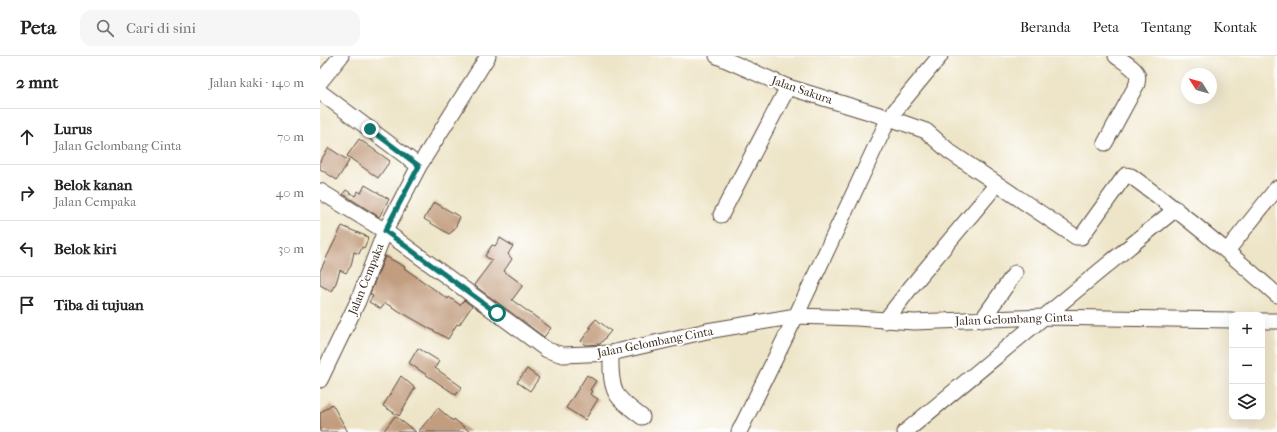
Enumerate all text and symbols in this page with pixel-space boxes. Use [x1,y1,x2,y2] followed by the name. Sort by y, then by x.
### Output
[80,10,360,46] search box
[20,17,56,39] text: Peta
[94,17,116,39] icon: search
[126,19,196,37] text: Cari di sini
[1020,19,1071,36] text: Beranda
[1093,19,1119,36] text: Peta
[1141,19,1191,36] text: Tentang
[1213,19,1257,36] text: Kontak
[1181,68,1217,104] north arrow
[16,72,58,92] text: 2 mnt
[769,73,835,107] street label: Jalan Sakura
[209,75,304,90] text: Jalan kaki · 140 m
[54,120,92,138] text: Lurus
[361,120,379,138] route end
[16,126,38,148] icon: ahead
[277,129,304,144] text: 70 m
[54,138,182,153] text: Jalan Gelombang Cinta
[54,176,133,194] text: Belok kanan
[16,182,38,204] icon: right
[276,185,304,200] text: 40 m
[54,194,136,209] text: Jalan Cempaka
[16,238,38,260] icon: left
[54,240,117,258] text: Belok kiri
[278,241,304,256] text: 30 m
[345,241,387,318] street label: Jalan Cempaka
[16,294,38,316] icon: arrive
[54,296,144,314] text: Tiba di tujuan
[488,304,506,322] route start
[954,310,1074,328] street label: Jalan Gelombang Cinta
[1229,312,1265,420] map controls
[1229,312,1265,348] button: +
[595,324,715,360] street label: Jalan Gelombang Cinta
[1229,348,1265,384] button: −
[1229,384,1265,420] button: layers

